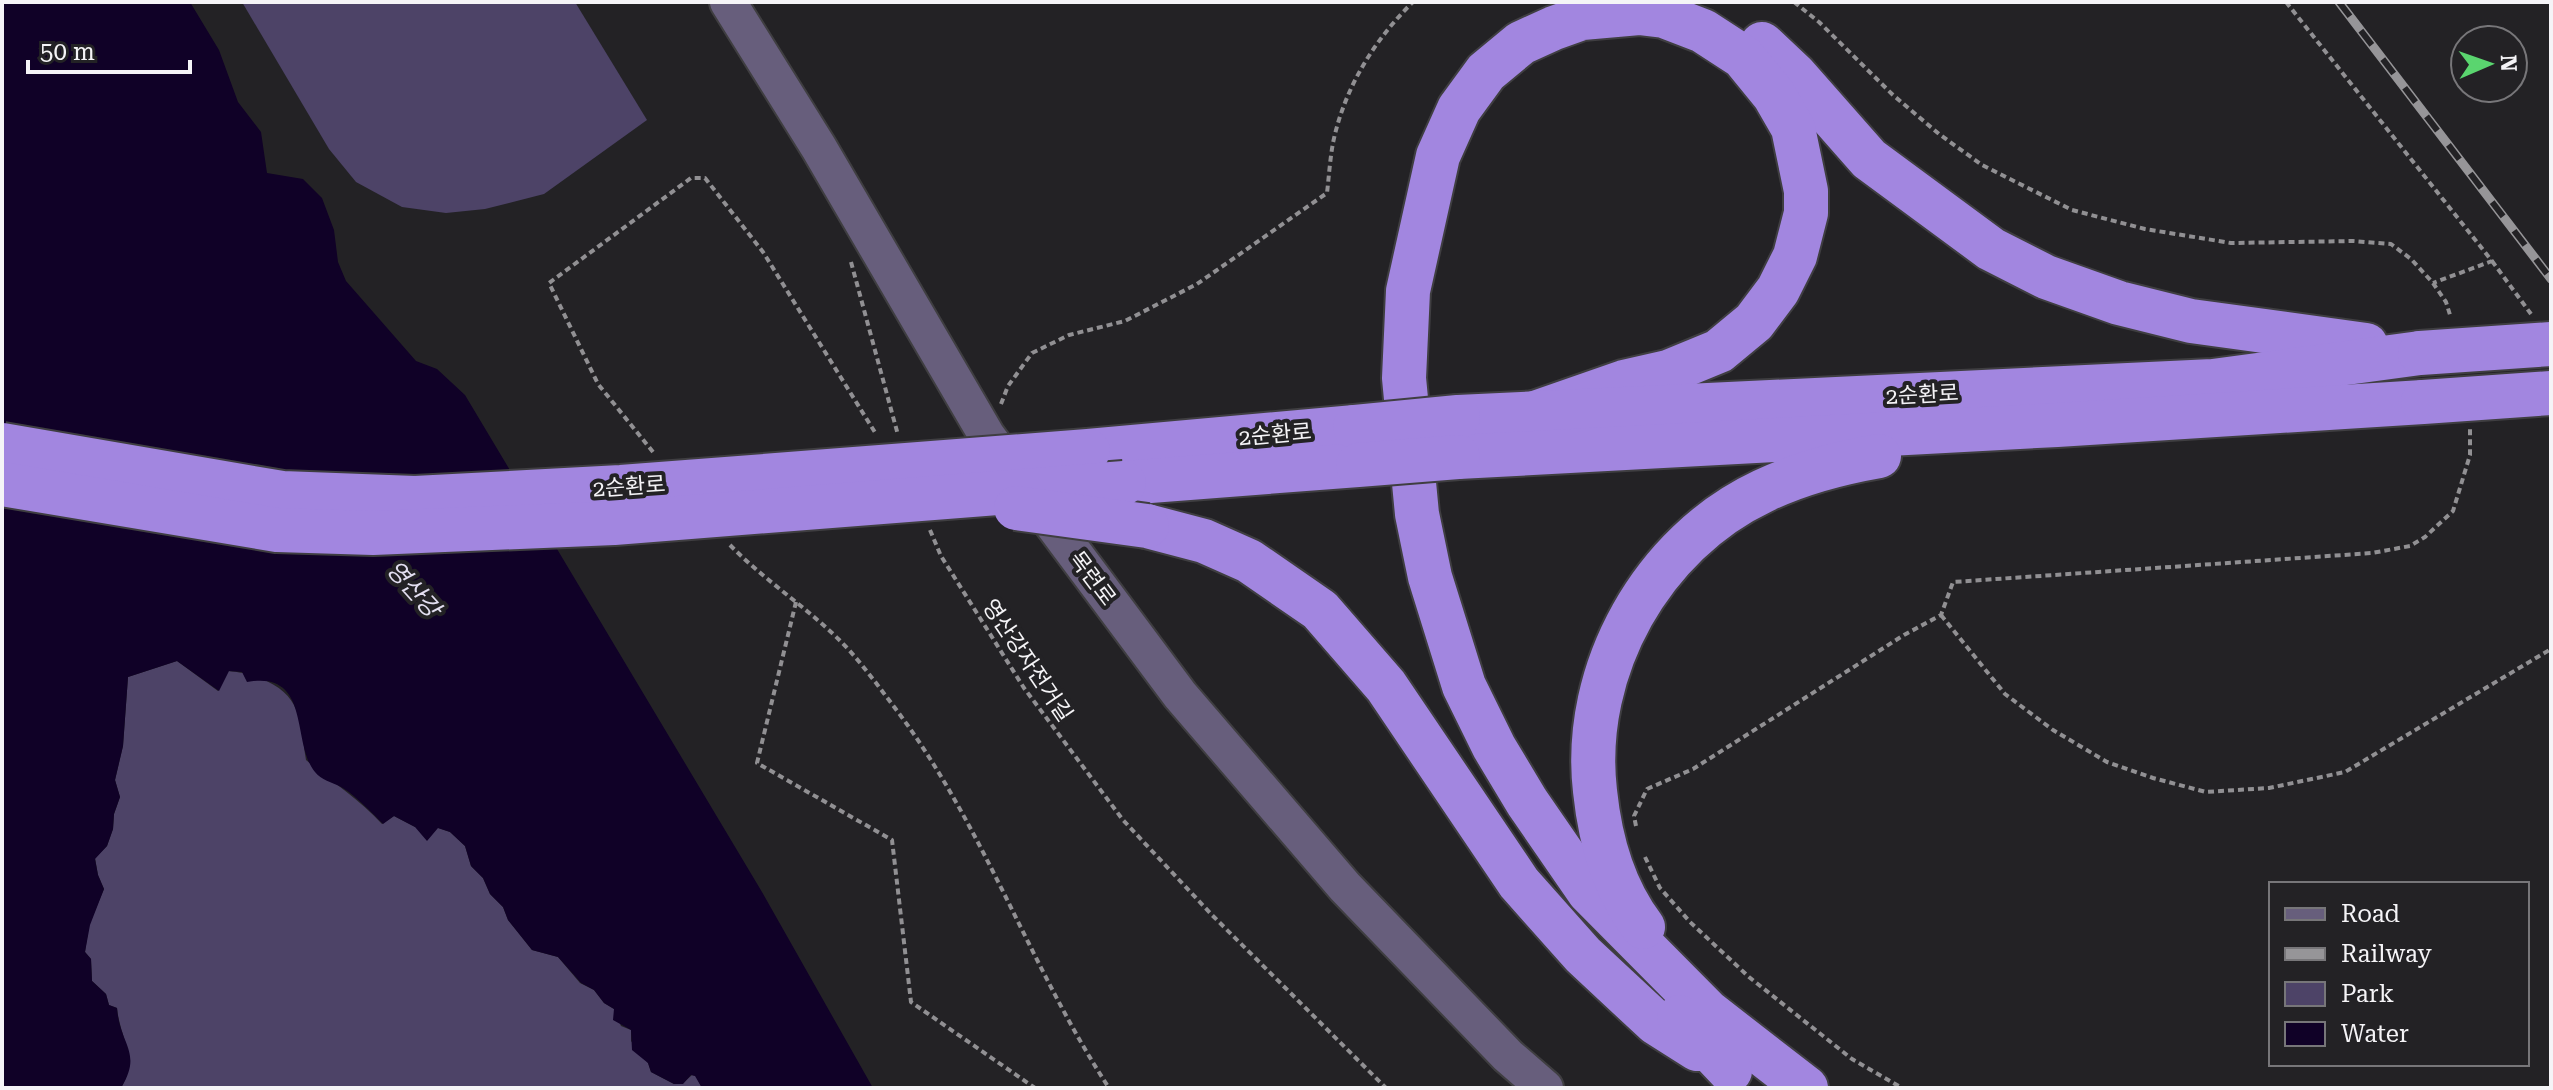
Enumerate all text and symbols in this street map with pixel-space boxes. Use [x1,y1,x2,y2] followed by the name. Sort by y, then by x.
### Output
[28,24,190,74] scale bar
[2449,24,2529,104] north arrow
[40,38,95,66] text: 50 m
[2496,54,2521,72] text: N
[1885,380,1959,409] street label: 2순환로
[1238,419,1313,450] street label: 2순환로
[592,471,666,502] street label: 2순환로
[1064,547,1121,610] street label: 목련로
[380,555,448,625] water label: 영산강
[978,595,1078,726] street label: 영산강자전거길
[2269,882,2529,1066] legend
[2341,900,2400,928] text: Road
[2341,940,2432,968] text: Railway
[2341,980,2394,1008] text: Park
[2341,1020,2409,1048] text: Water

